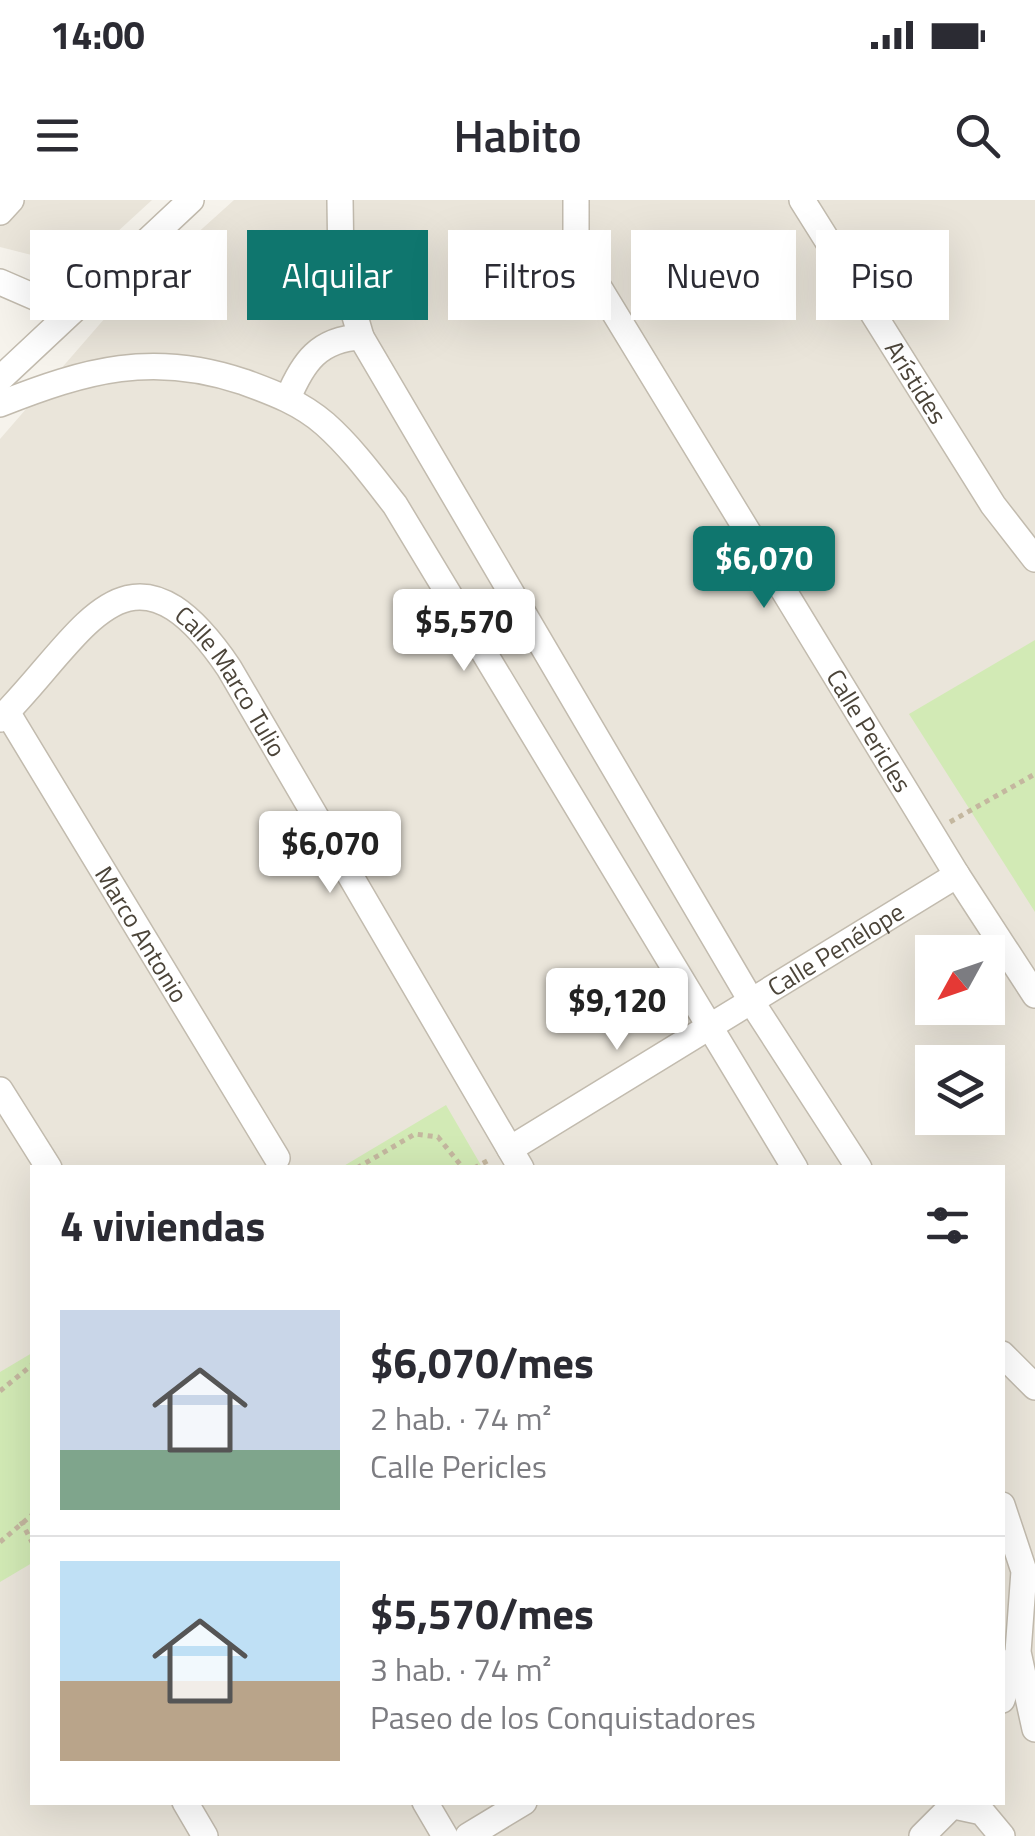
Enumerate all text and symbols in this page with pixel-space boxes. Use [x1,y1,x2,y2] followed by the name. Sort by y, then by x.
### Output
[50,6,145,64] text: 14:00
[453,101,582,169] text: Habito
[30,108,85,163] icon: menu
[950,108,1005,163] icon: search
[30,230,227,320] chip: Comprar
[247,230,428,320] chip: Alquilar
[448,230,611,320] chip: Filtros
[631,230,796,320] chip: Nuevo
[816,230,949,320] chip: Piso
[875,333,957,431] street label: Arístides
[683,526,845,611] pin: $6,070
[715,534,813,582] text: $6,070
[383,589,545,674] pin: $5,570
[167,596,296,764] street label: Calle Marco Tulio
[415,597,513,645] text: $5,570
[817,662,921,800] street label: Calle Pericles
[249,811,411,896] pin: $6,070
[281,819,379,867] text: $6,070
[86,859,198,1010] street label: Marco Antonio
[760,893,911,1006] street label: Calle Penélope
[915,935,1005,1025] north arrow
[915,935,1005,1135] map controls
[536,968,698,1053] pin: $9,120
[568,976,666,1024] text: $9,120
[915,1045,1005,1135] button: layers
[60,1193,265,1257] text: 4 viviendas
[920,1198,975,1253] icon: filters
[370,1330,594,1394] text: $6,070/mes
[140,1350,260,1470] icon: home
[370,1394,552,1442] text: 2 hab. · 74 m²
[370,1442,547,1490] text: Calle Pericles
[370,1581,594,1645] text: $5,570/mes
[140,1601,260,1721] icon: home
[370,1645,552,1693] text: 3 hab. · 74 m²
[370,1693,756,1741] text: Paseo de los Conquistadores

